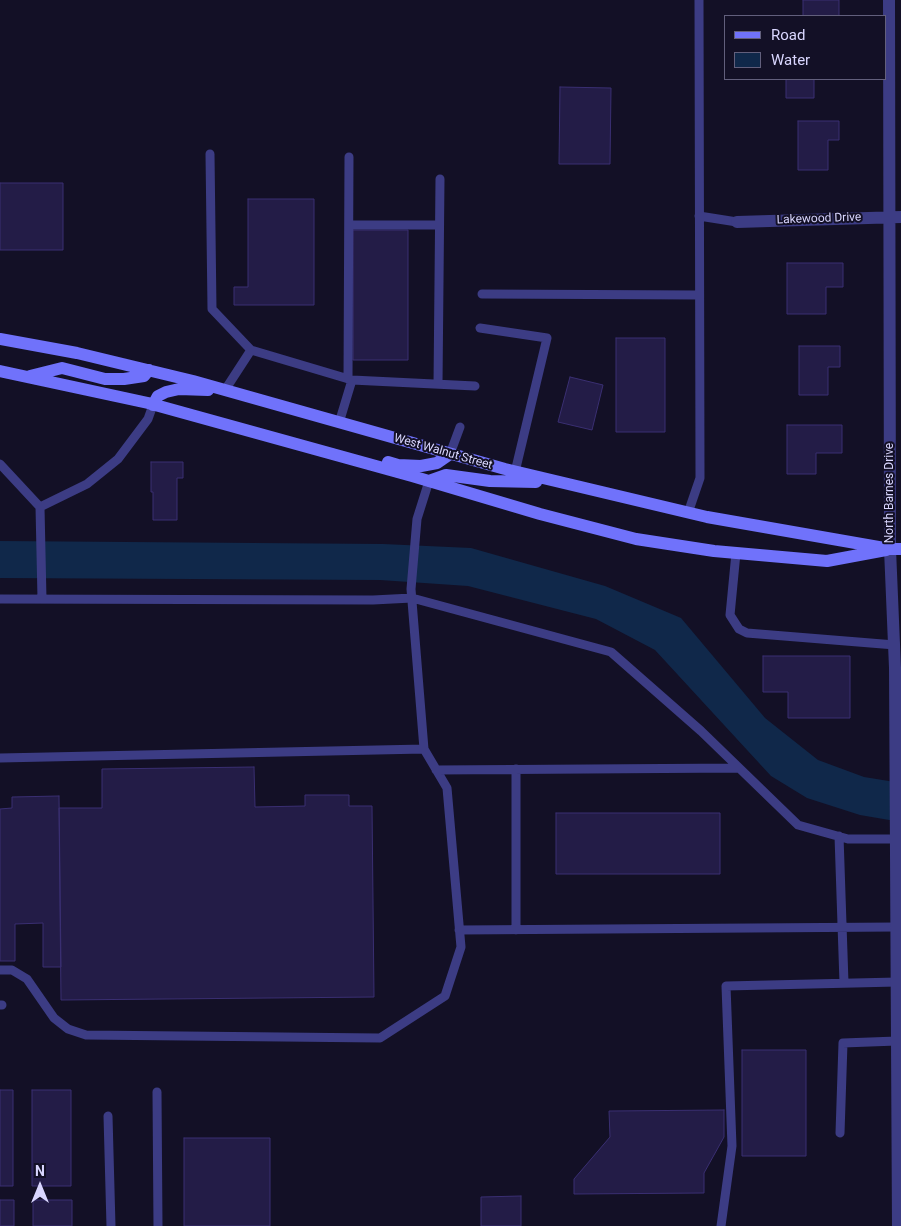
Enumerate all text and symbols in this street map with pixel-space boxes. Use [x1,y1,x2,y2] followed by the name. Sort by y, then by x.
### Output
[724,15,886,80] legend
[771,26,805,44] text: Road
[771,51,810,69] text: Water
[776,210,862,228] street label: Lakewood Drive
[392,431,494,473] street label: West Walnut Street
[883,443,897,543] street label: North Barnes Drive
[15,1161,65,1211] north arrow
[35,1163,45,1179] text: N

